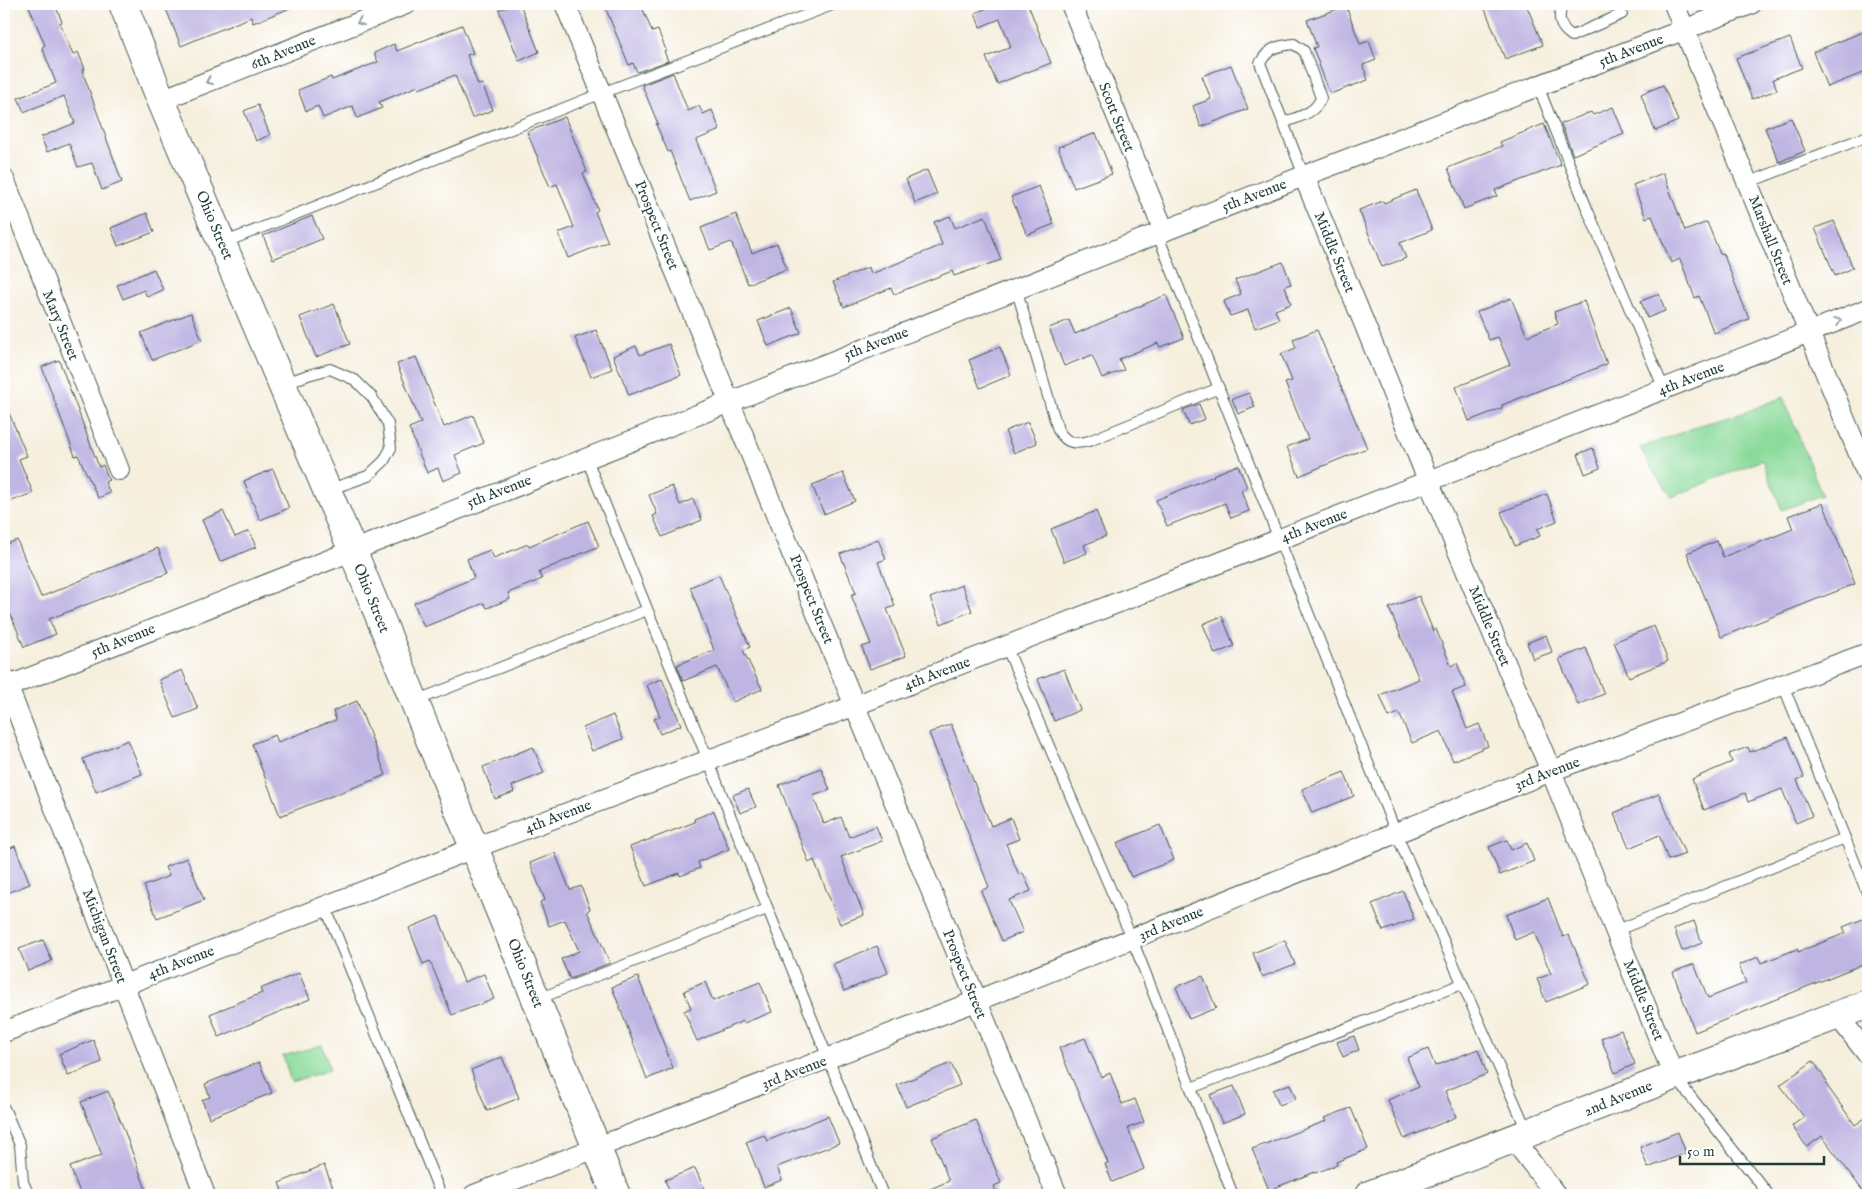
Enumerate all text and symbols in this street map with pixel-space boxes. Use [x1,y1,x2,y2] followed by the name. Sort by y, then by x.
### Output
[356,15,365,26] one-way arrow
[1596,29,1666,71] street label: 5th Avenue
[248,31,319,74] street label: 6th Avenue
[205,75,214,85] one-way arrow
[1094,80,1139,155] street label: Scott Street
[1219,174,1289,216] street label: 5th Avenue
[630,178,683,273] street label: Prospect Street
[192,188,238,262] street label: Ohio Street
[1744,193,1797,288] street label: Marshall Street
[1310,209,1359,295] street label: Middle Street
[38,287,83,363] street label: Mary Street
[1833,316,1842,327] one-way arrow
[841,322,911,364] street label: 5th Avenue
[1655,357,1727,400] street label: 4th Avenue
[464,470,534,512] street label: 5th Avenue
[1278,504,1350,547] street label: 4th Avenue
[785,552,838,647] street label: Prospect Street
[349,561,394,636] street label: Ohio Street
[1464,583,1515,669] street label: Middle Street
[88,619,158,662] street label: 5th Avenue
[901,652,973,695] street label: 4th Avenue
[1512,752,1583,795] street label: 3rd Avenue
[522,795,594,838] street label: 4th Avenue
[78,886,131,986] street label: Michigan Street
[1136,902,1206,945] street label: 3rd Avenue
[938,927,991,1022] street label: Prospect Street
[503,936,548,1011] street label: Ohio Street
[145,941,217,984] street label: 4th Avenue
[1619,957,1668,1043] street label: Middle Street
[759,1051,830,1094] street label: 3rd Avenue
[1581,1076,1655,1121] street label: 2nd Avenue
[1680,1134,1823,1166] scale bar
[1687,1142,1715,1161] text: 50 m

